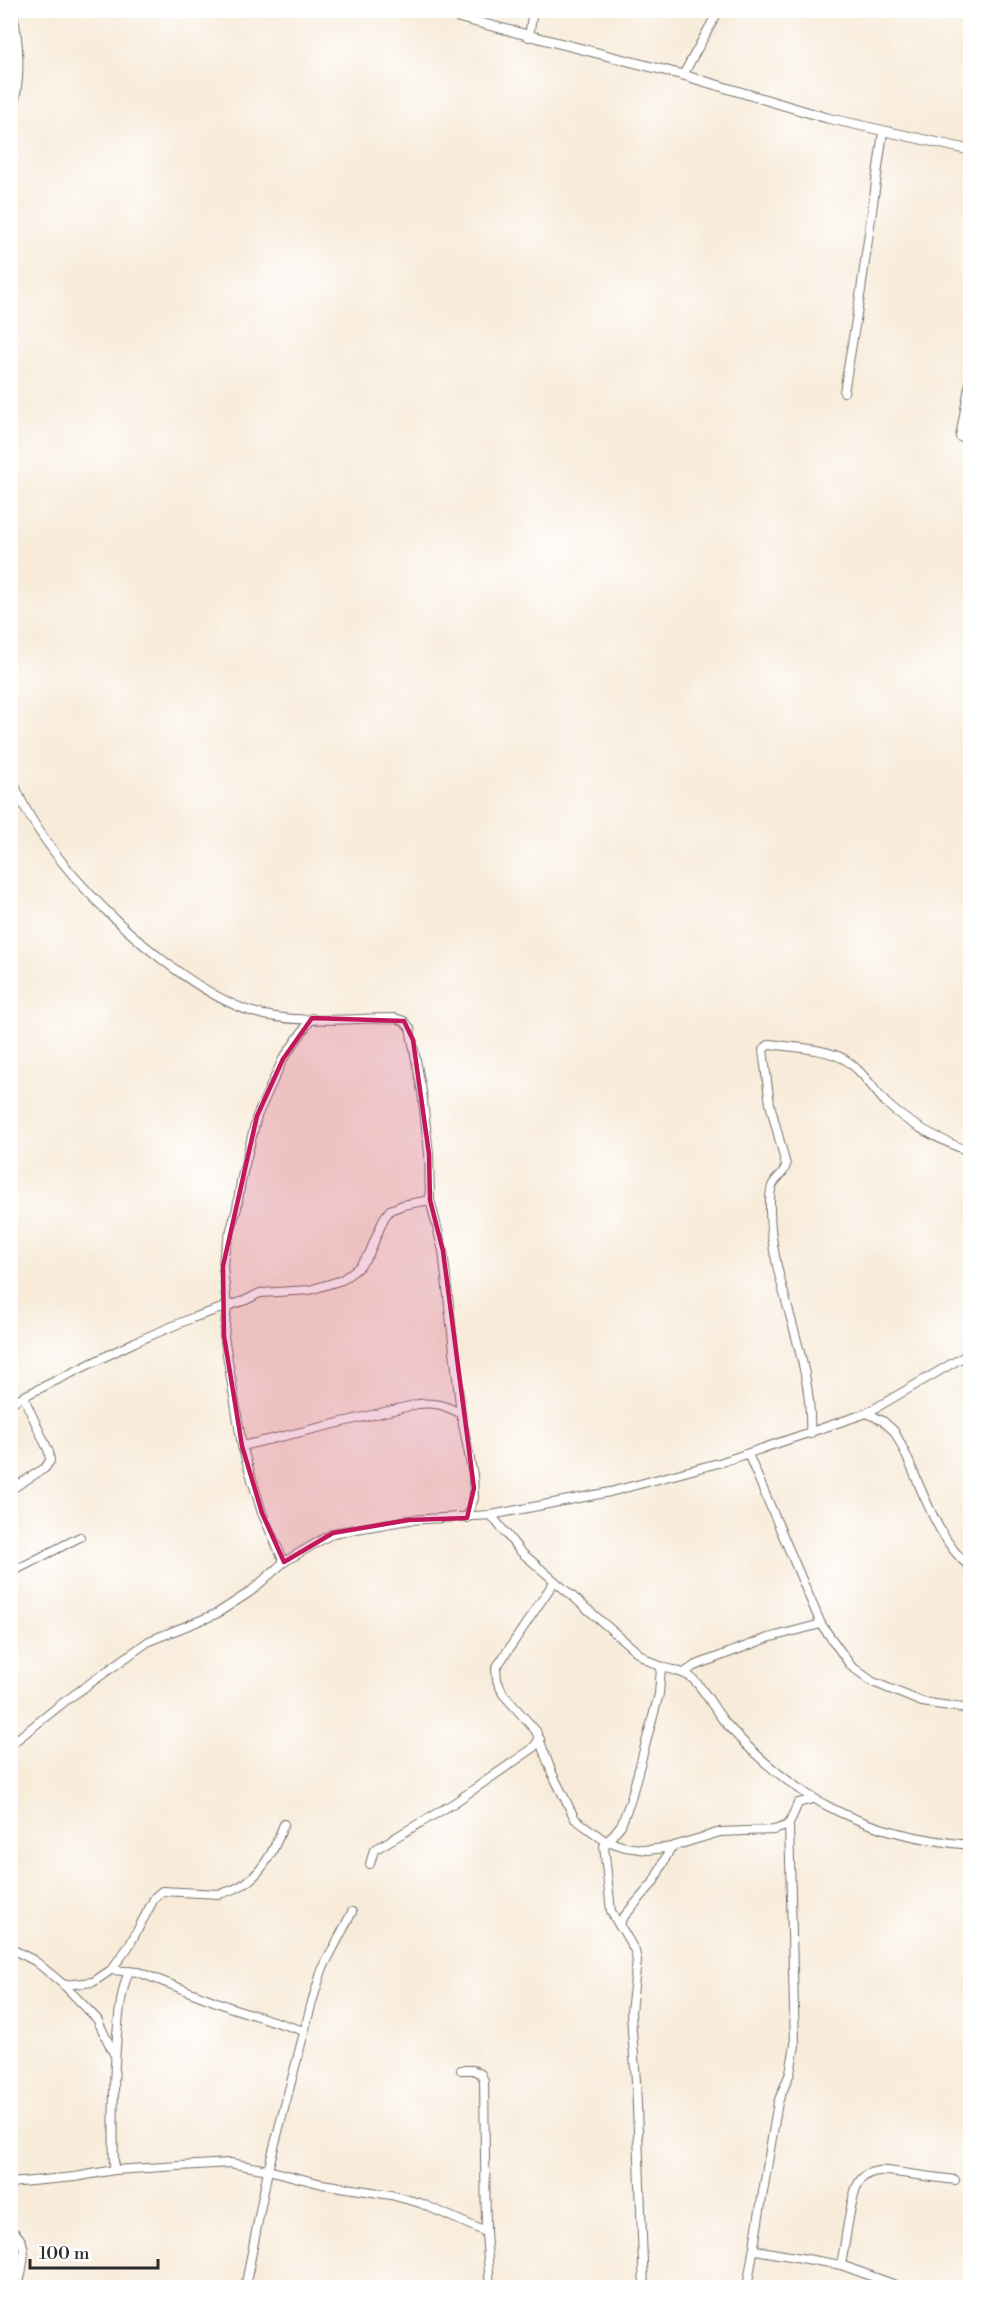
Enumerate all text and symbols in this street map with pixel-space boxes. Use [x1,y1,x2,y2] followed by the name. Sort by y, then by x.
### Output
[30,2232,158,2270] scale bar
[39,2242,90,2265] text: 100 m

